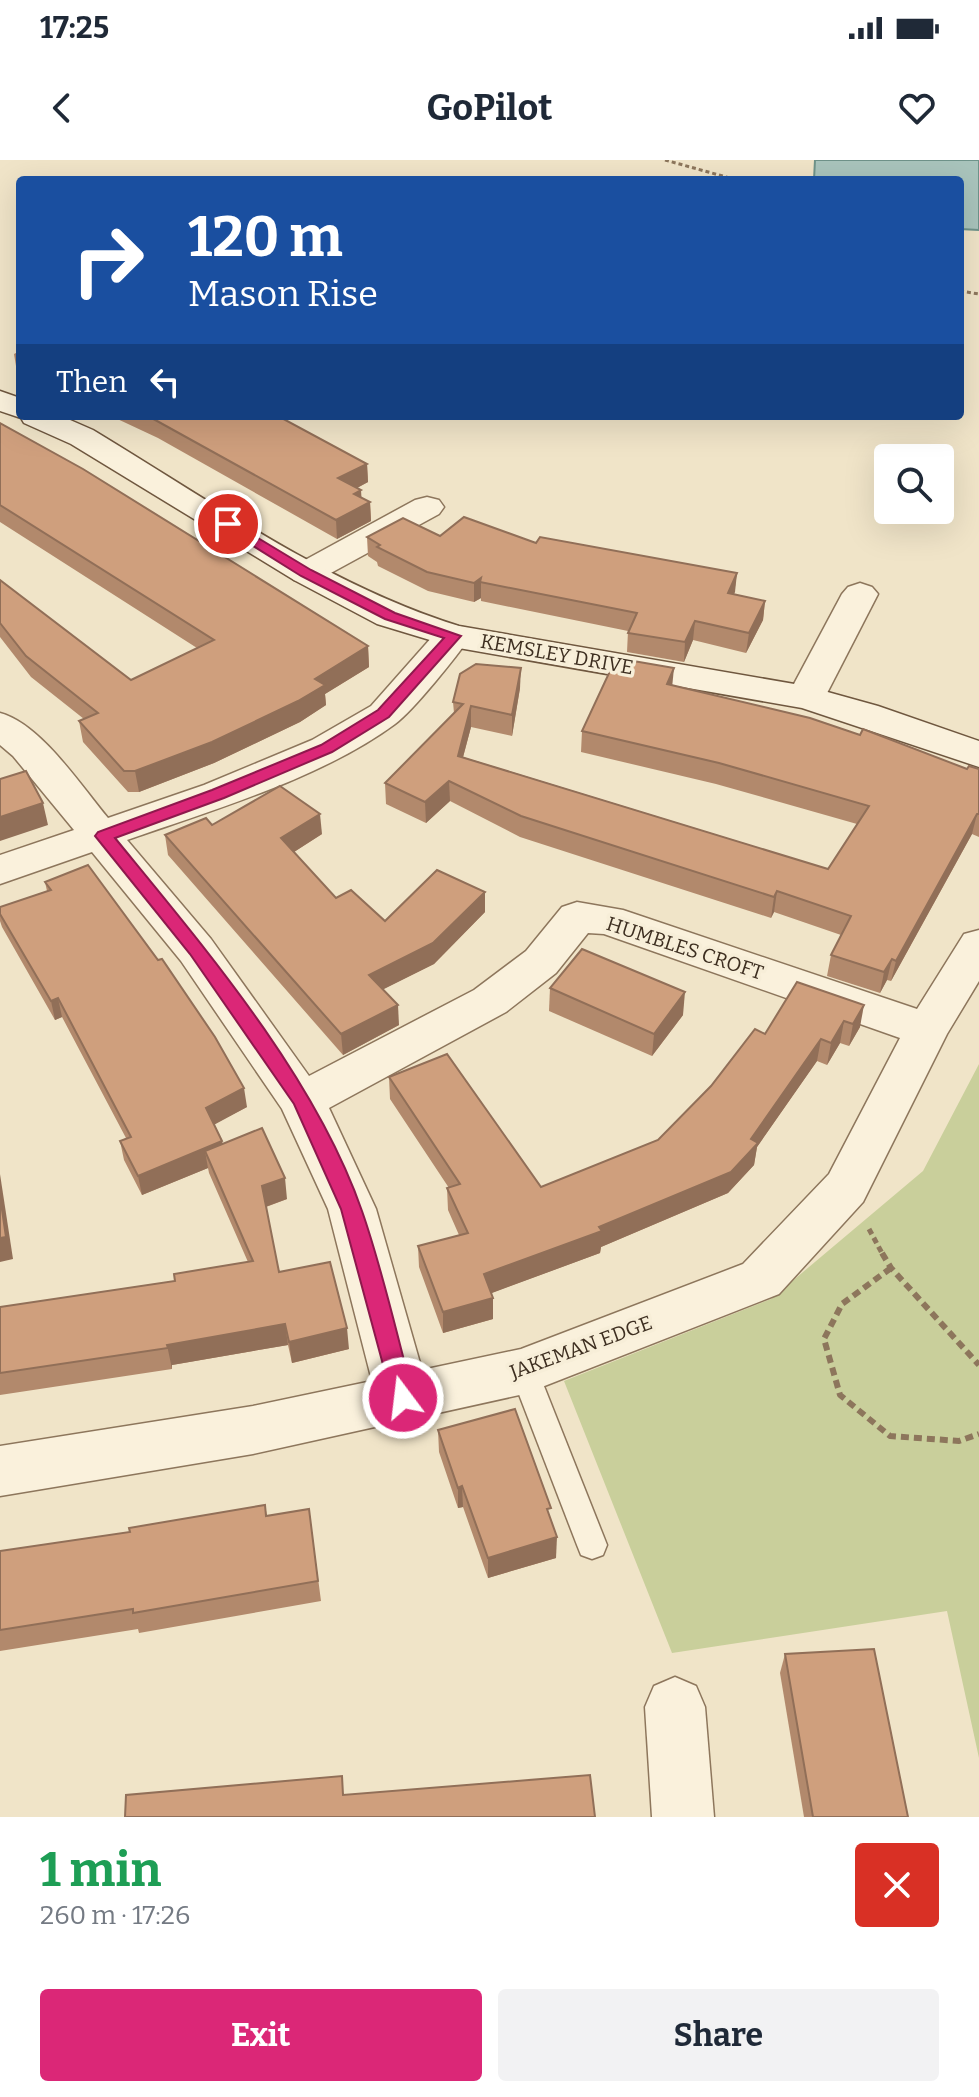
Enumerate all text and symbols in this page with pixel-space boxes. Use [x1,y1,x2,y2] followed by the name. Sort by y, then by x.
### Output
[40,10,109,46] text: 17:25
[40,86,84,130] icon: back
[426,86,553,130] text: GoPilot
[895,86,939,130] icon: heart
[188,204,343,271] text: 120 m
[56,208,160,312] icon: right
[188,272,378,316] text: Mason Rise
[143,360,187,404] icon: left
[56,364,127,400] text: Then
[874,444,954,524] map controls
[874,444,954,524] button: search
[194,490,262,558] pin
[206,502,250,546] icon: arrive
[479,629,635,679] street label: KEMSLEY DRIVE
[603,911,767,985] street label: HUMBLES CROFT
[506,1310,655,1384] street label: JAKEMAN EDGE
[361,1356,445,1440] position arrow
[40,1841,161,1899] text: 1 min
[855,1843,939,1927] button: close
[40,1900,190,1931] text: 260 m · 17:26
[40,1989,482,2081] button: Exit
[498,1989,939,2081] button: Share

